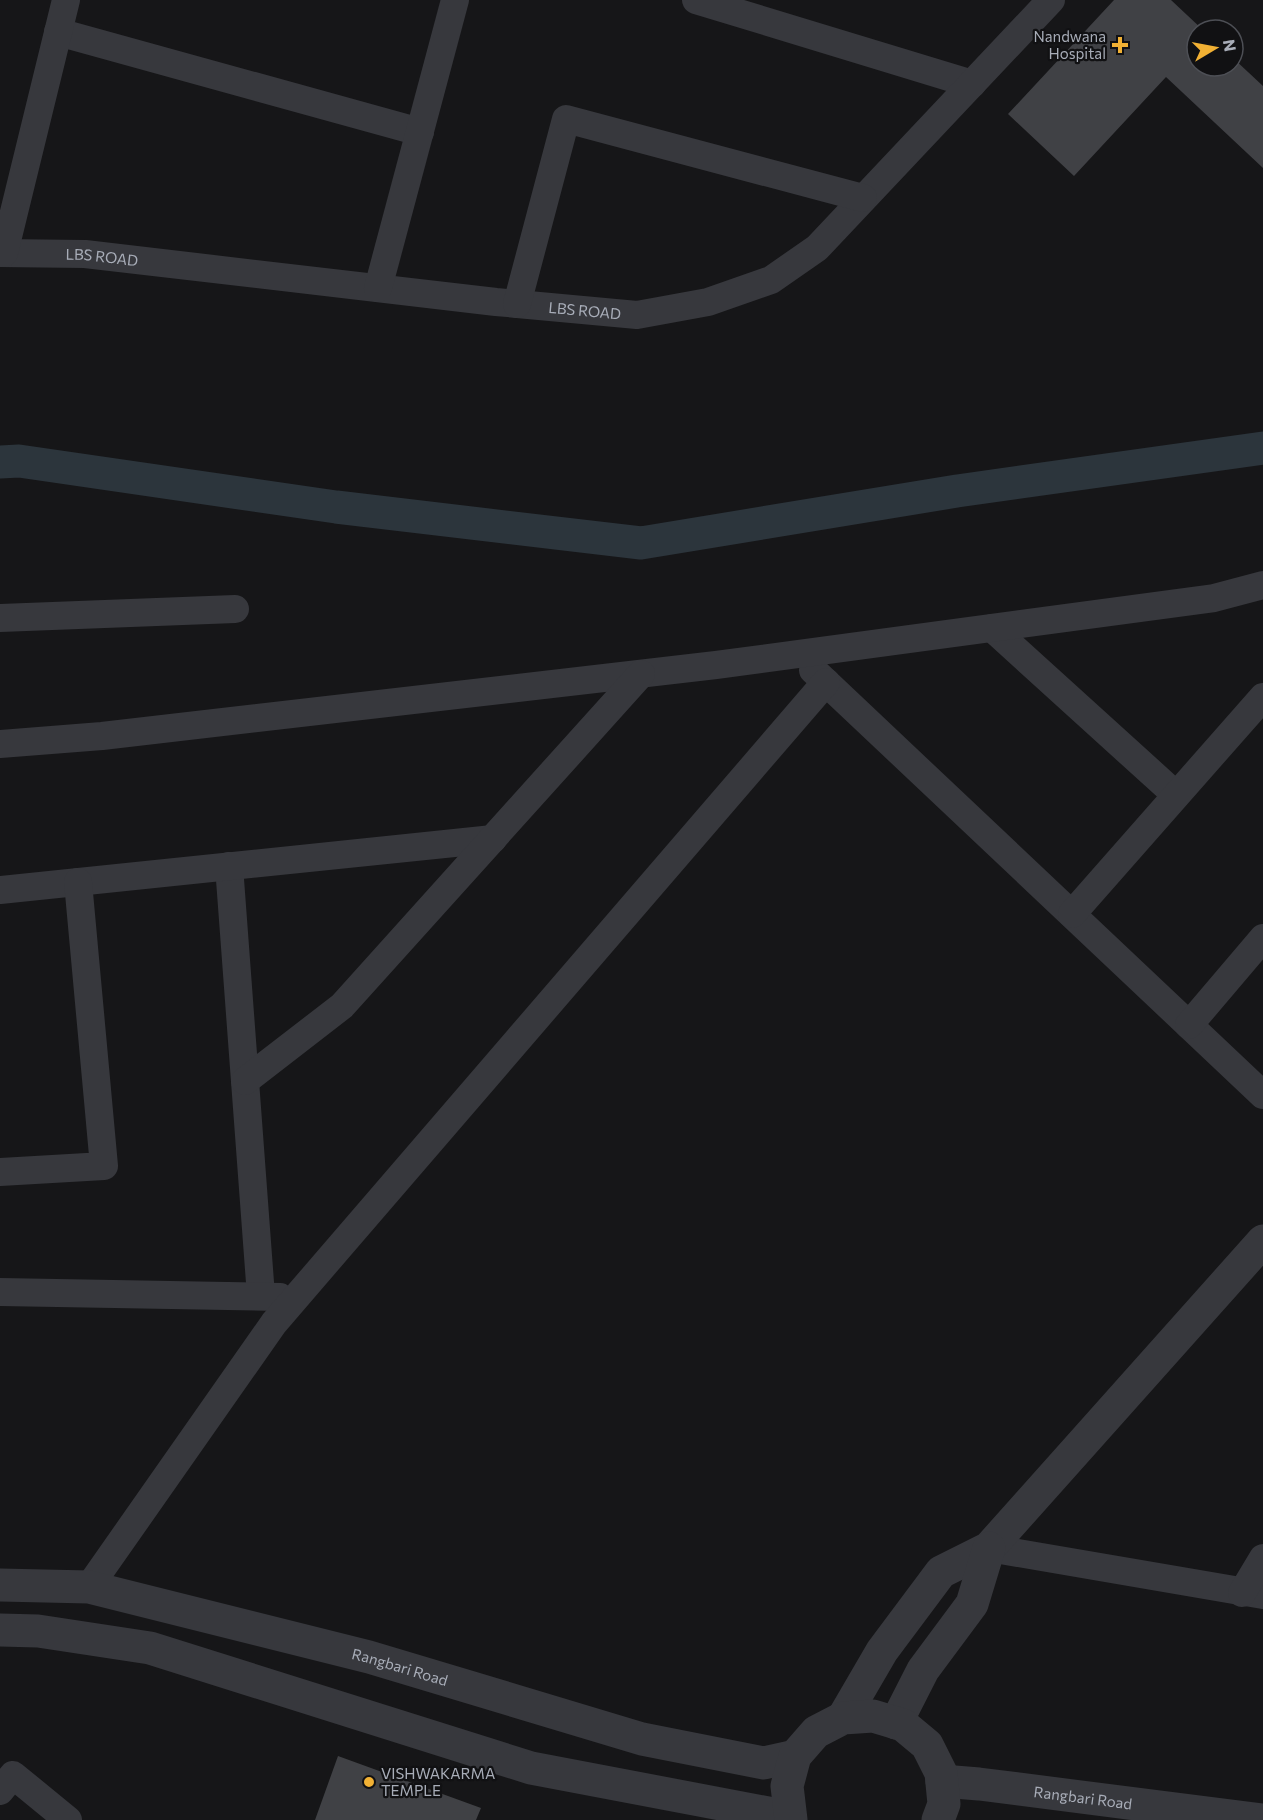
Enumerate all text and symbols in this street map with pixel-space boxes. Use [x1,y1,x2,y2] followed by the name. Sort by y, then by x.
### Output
[1185,18,1245,78] north arrow
[1033,27,1106,62] place label: Nandwana Hospital
[1111,36,1129,54] marker: Nandwana Hospital
[1220,38,1241,53] text: N
[65,245,139,269] street label: LBS ROAD
[548,298,622,323] street label: LBS ROAD
[350,1644,450,1689] street label: Rangbari Road
[381,1764,495,1799] place label: VISHWAKARMA TEMPLE
[362,1775,376,1789] marker: VISHWAKARMA TEMPLE
[1033,1782,1133,1812] street label: Rangbari Road

